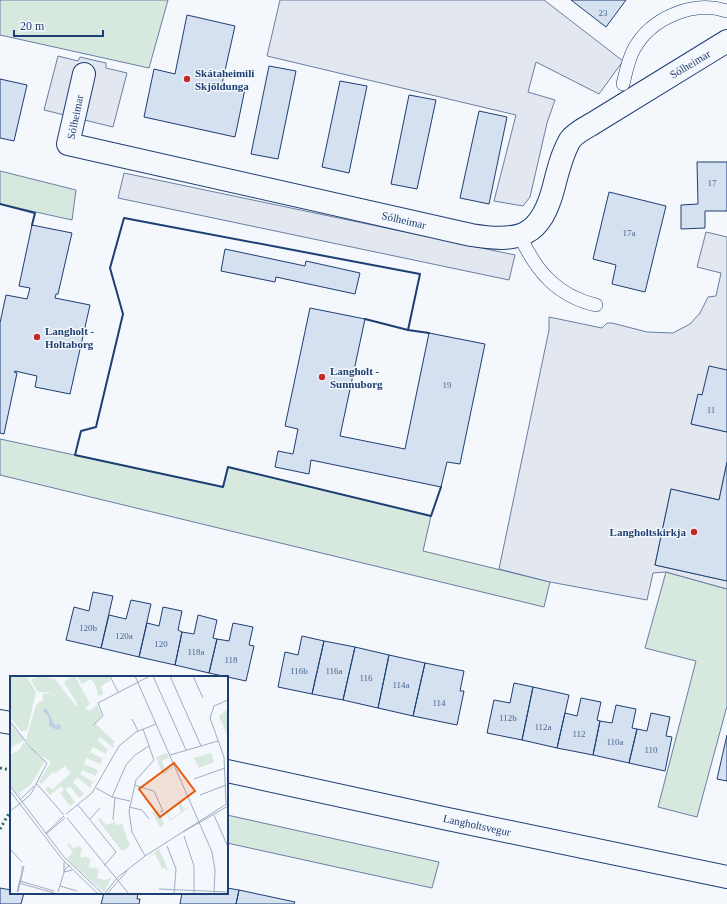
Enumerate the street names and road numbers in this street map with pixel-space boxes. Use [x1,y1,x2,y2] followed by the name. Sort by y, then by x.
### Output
[668,47,713,81] street label: Sólheimar
[64,93,86,140] street label: Sólheimar
[381,209,428,231] street label: Sólheimar
[442,812,512,838] street label: Langholtsvegur

